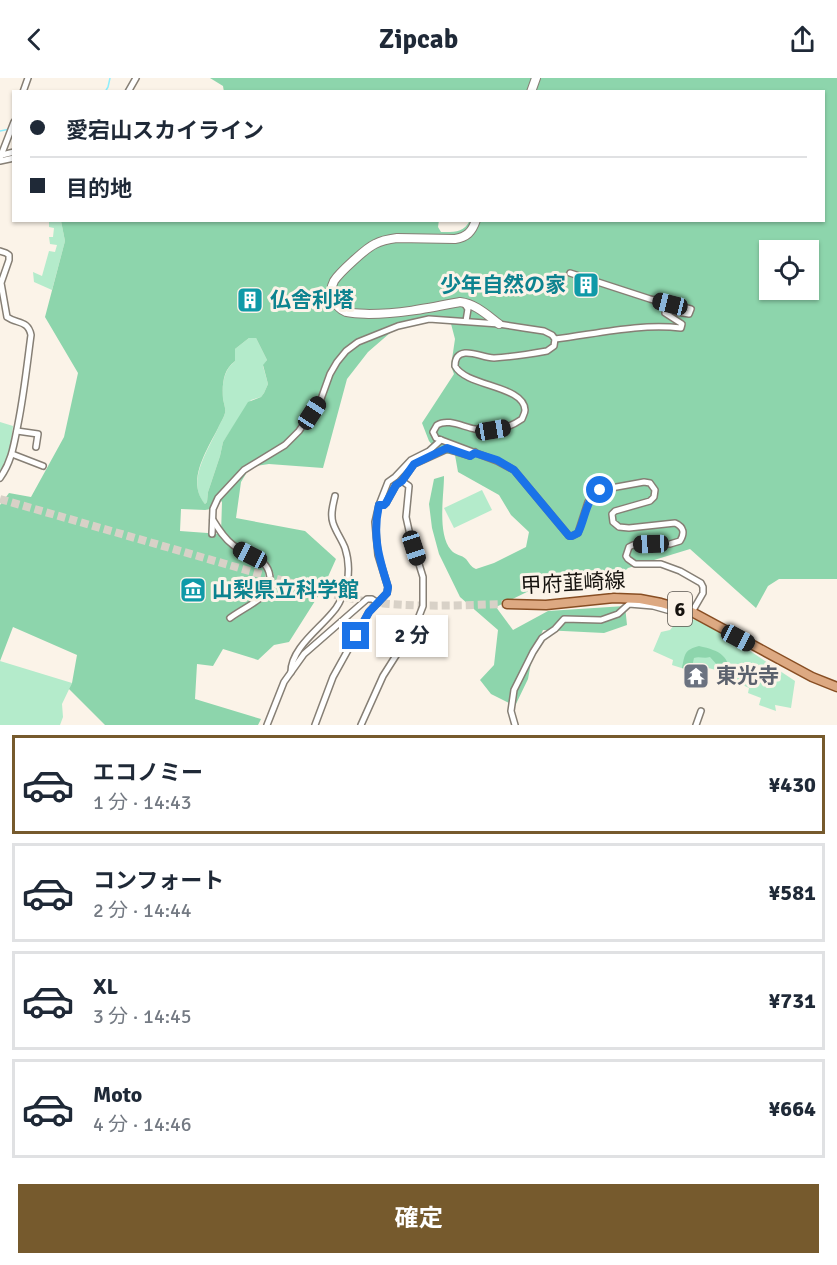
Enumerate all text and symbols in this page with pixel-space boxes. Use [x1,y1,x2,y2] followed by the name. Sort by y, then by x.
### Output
[18,23,51,56] icon: back
[379,23,458,56] text: Zipcab
[786,23,819,56] icon: share
[66,117,264,144] text: 愛宕山スカイライン
[66,175,132,202] text: 目的地
[759,240,819,300] map controls
[759,240,819,300] button: locate
[571,270,601,300] building icon: 少年自然の家
[440,272,566,298] place label: 少年自然の家
[235,285,265,315] building icon: 仏舎利塔
[270,287,354,313] place label: 仏舎利塔
[650,291,690,317] car
[295,393,329,433] car
[474,418,512,442] car
[586,476,613,503] route start
[400,528,428,568] car
[633,534,669,554] car
[230,539,270,571] car
[520,567,626,599] street label: 甲府韮崎線
[178,575,208,605] museum icon: 山梨県立科学館
[212,577,359,603] place label: 山梨県立科学館
[668,592,692,626] road number: 6
[377,615,449,657] callout: 2 分
[342,622,369,649] route end
[718,622,758,654] car
[394,623,430,648] text: 2 分
[681,661,711,691] temple icon: 東光寺
[716,663,779,689] place label: 東光寺
[21,758,75,812] icon: car
[93,759,203,786] text: エコノミー
[768,771,816,798] text: ¥430
[93,790,192,815] text: 1 分 · 14:43
[21,866,75,920] icon: car
[93,867,224,894] text: コンフォート
[768,879,816,906] text: ¥581
[93,898,192,923] text: 2 分 · 14:44
[93,973,118,1000] text: XL
[21,974,75,1028] icon: car
[768,987,816,1014] text: ¥731
[93,1004,192,1029] text: 3 分 · 14:45
[93,1081,142,1108] text: Moto
[21,1082,75,1136] icon: car
[768,1095,816,1122] text: ¥664
[93,1112,192,1137] text: 4 分 · 14:46
[18,1184,819,1253] button: 確定

